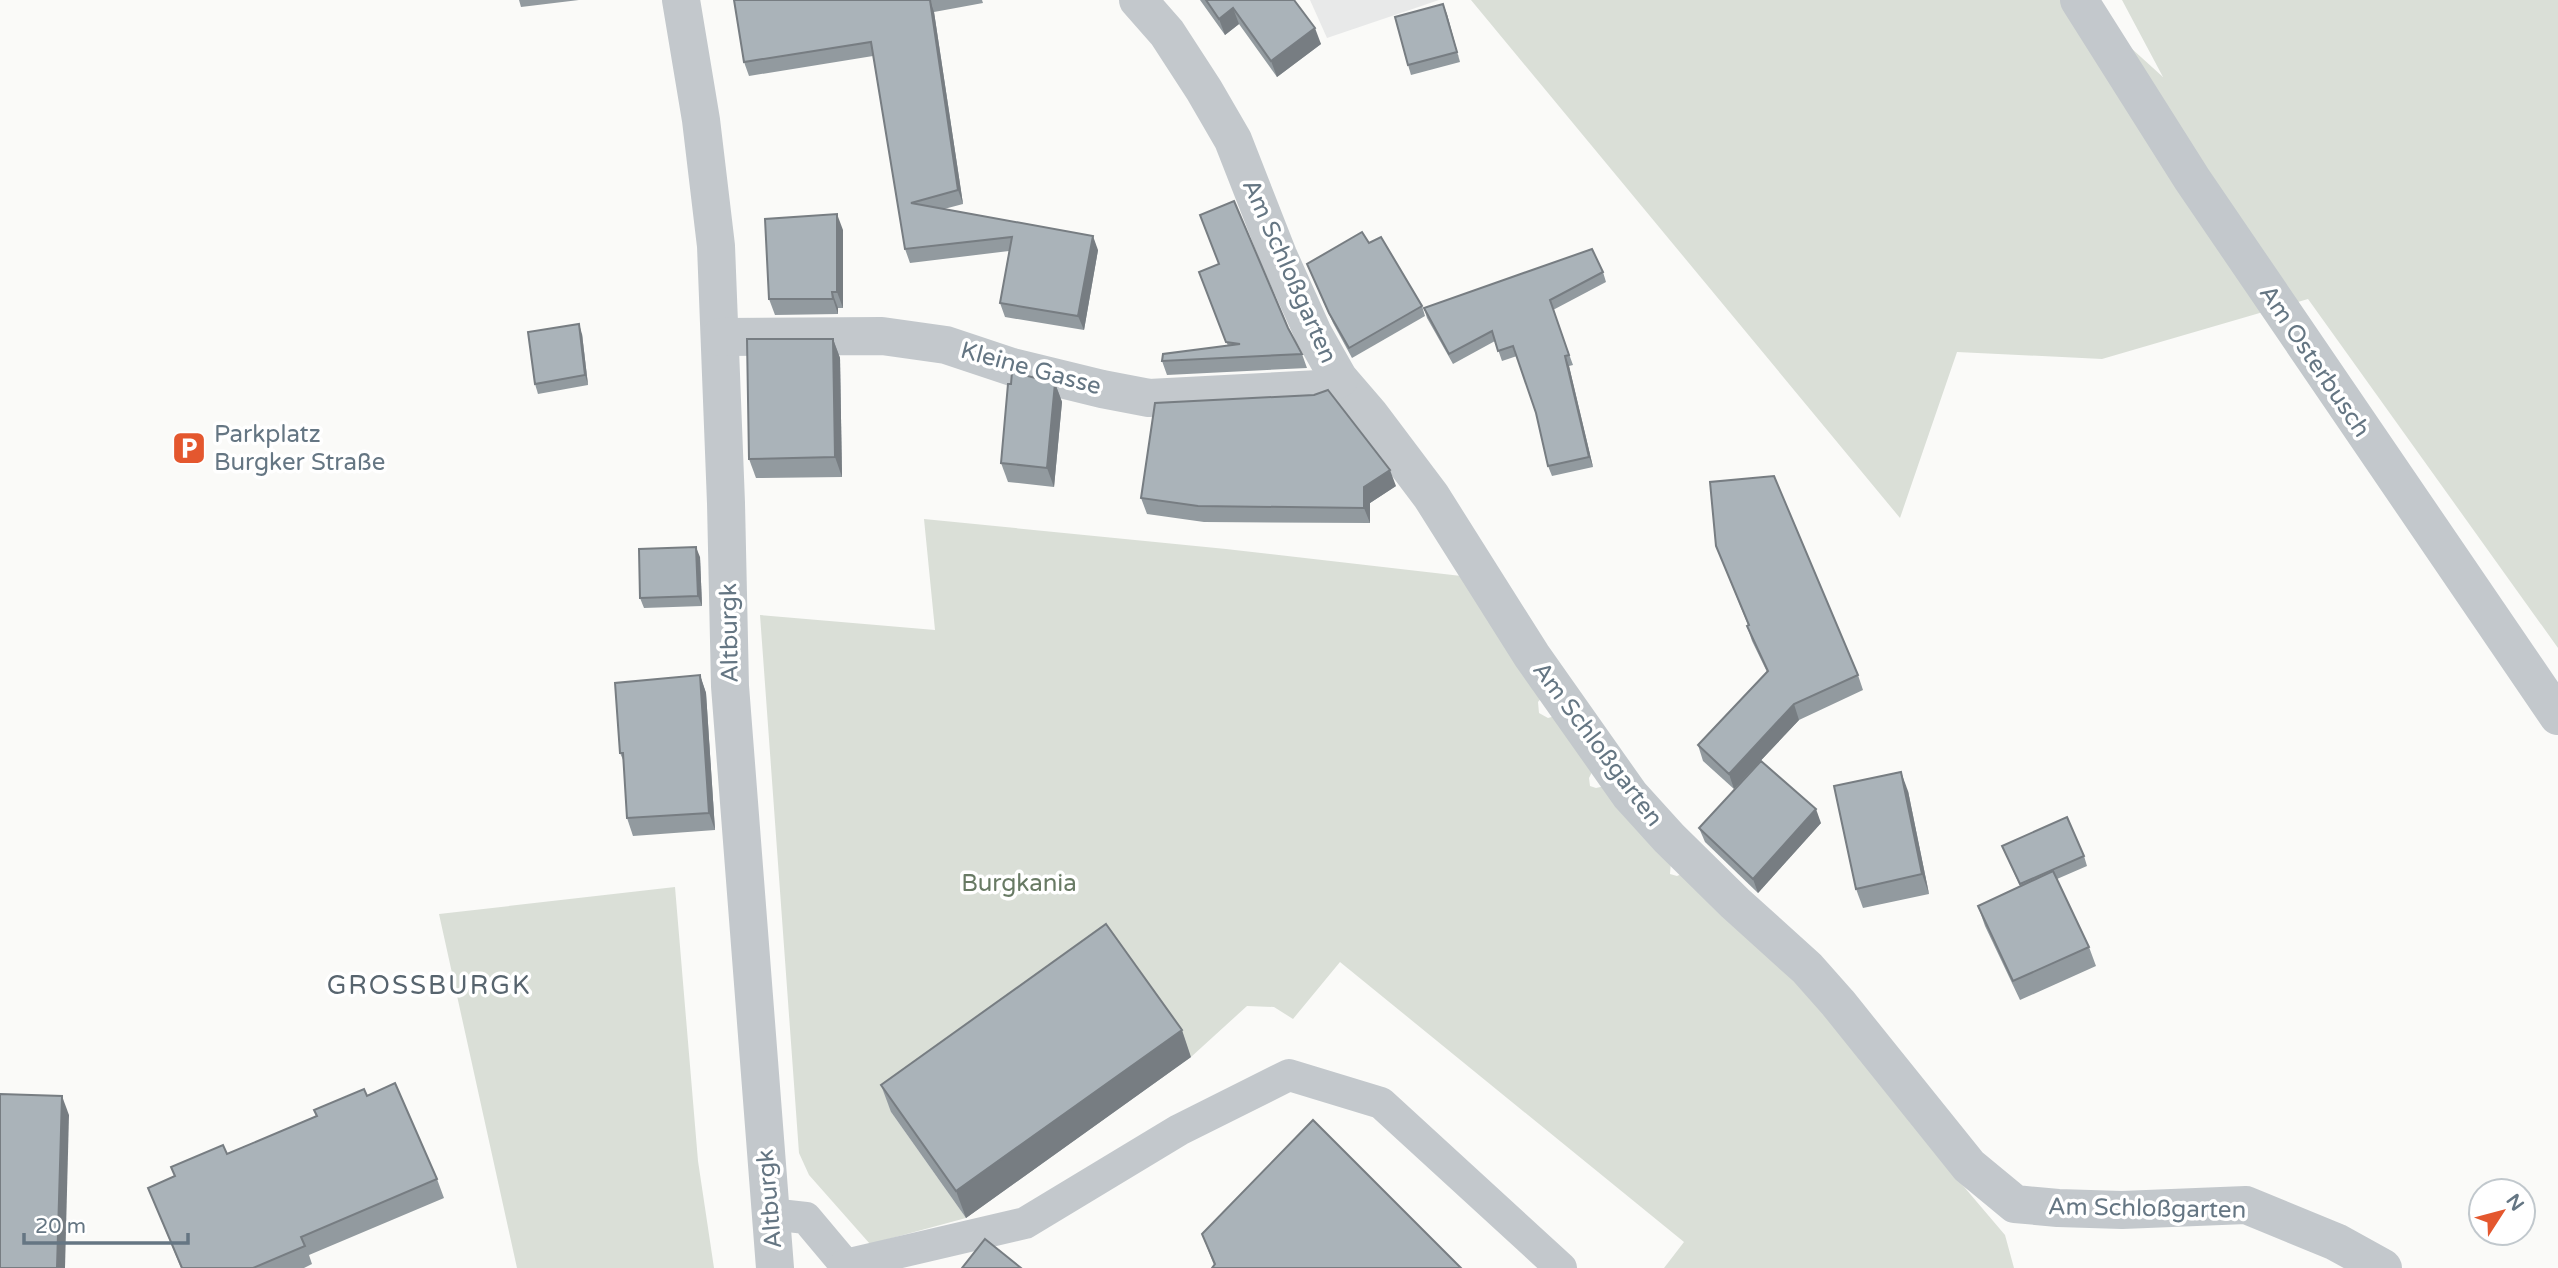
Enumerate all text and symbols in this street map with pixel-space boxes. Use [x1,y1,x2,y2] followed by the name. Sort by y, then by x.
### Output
[1236,175,1343,368] street label: Am Schloßgarten
[2253,280,2376,443] street label: Am Osterbusch
[957,336,1104,401] street label: Kleine Gasse
[214,420,385,477] place label: Parkplatz Burgker Straße
[170,429,208,467] parking icon: Parkplatz Burgker Straße
[714,583,745,683] street label: Altburgk
[1526,656,1669,832] street label: Am Schloßgarten
[961,869,1077,898] park label: Burgkania
[327,970,531,1001] district label: GROSSBURGK
[751,1148,788,1250] street label: Altburgk
[2467,1177,2537,1247] north arrow
[2502,1190,2528,1215] text: N
[2048,1192,2246,1225] street label: Am Schloßgarten
[24,1202,189,1246] scale bar
[35,1214,86,1239] text: 20 m

